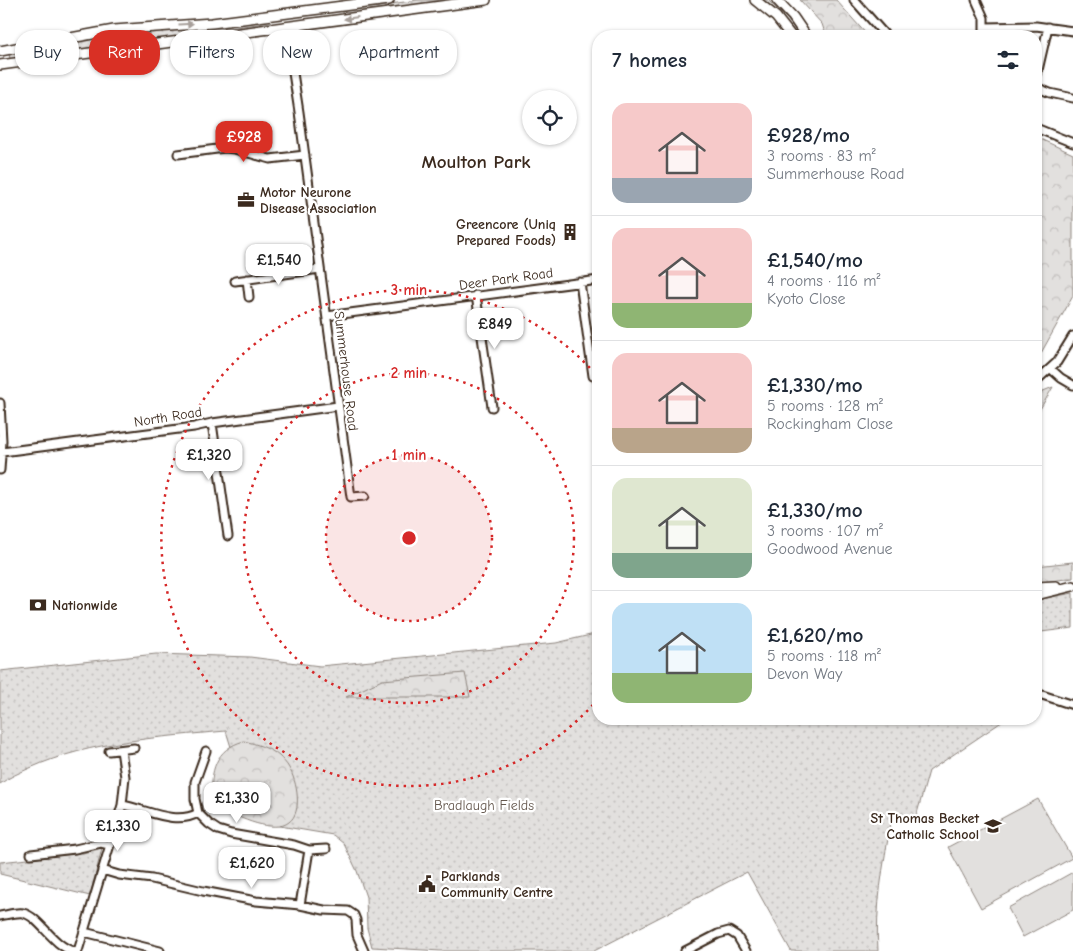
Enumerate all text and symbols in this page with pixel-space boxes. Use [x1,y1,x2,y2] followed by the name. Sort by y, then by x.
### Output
[343,14,359,22] one-way arrow
[179,20,195,28] one-way arrow
[15,30,79,75] chip: Buy
[89,30,160,75] chip: Rent
[170,30,253,75] chip: Filters
[263,30,330,75] chip: New
[340,30,457,75] chip: Apartment
[994,46,1022,74] icon: filters
[612,48,687,72] text: 7 homes
[522,90,577,145] map controls
[522,90,577,145] button: locate
[214,120,274,163] pin: £928
[652,123,712,183] icon: home
[767,123,850,147] text: £928/mo
[226,128,262,146] text: £928
[767,147,876,165] text: 3 rooms · 83 m²
[421,151,531,173] district label: Moulton Park
[767,165,905,183] text: Summerhouse Road
[260,184,377,217] place label: Motor Neurone Disease Association
[236,190,256,210] office icon: Motor Neurone Disease Association
[456,216,556,249] place label: Greencore (Uniq Prepared Foods)
[560,222,580,242] building icon: Greencore (Uniq Prepared Foods)
[238,244,320,286] pin: £1,540
[652,248,712,308] icon: home
[767,248,863,272] text: £1,540/mo
[256,251,302,269] text: £1,540
[458,264,554,294] street label: Deer Park Road
[767,272,880,290] text: 4 rooms · 116 m²
[391,281,427,299] text: 3 min
[767,290,845,308] text: Kyoto Close
[465,308,525,350] pin: £849
[330,310,362,432] street label: Summerhouse Road
[478,315,512,333] text: £849
[391,364,427,382] text: 2 min
[652,373,712,433] icon: home
[767,373,863,397] text: £1,330/mo
[767,397,883,415] text: 5 rooms · 128 m²
[133,403,203,431] street label: North Road
[767,415,893,433] text: Rockingham Close
[168,438,250,481] pin: £1,320
[187,446,231,464] text: £1,320
[392,446,426,464] text: 1 min
[652,498,712,558] icon: home
[767,498,863,522] text: £1,330/mo
[767,522,883,540] text: 3 rooms · 107 m²
[400,529,418,547] centre of rings
[767,540,893,558] text: Goodwood Avenue
[28,595,48,615] bank icon: Nationwide
[52,597,117,614] place label: Nationwide
[652,623,712,683] icon: home
[767,623,863,647] text: £1,620/mo
[767,647,881,665] text: 5 rooms · 118 m²
[767,665,842,683] text: Devon Way
[196,782,278,824] pin: £1,330
[215,789,259,807] text: £1,330
[434,797,534,814] park label: Bradlaugh Fields
[77,810,159,852] pin: £1,330
[871,810,979,843] place label: St Thomas Becket Catholic School
[983,816,1003,836] school or university icon: St Thomas Becket Catholic School
[96,817,140,835] text: £1,330
[211,846,293,889] pin: £1,620
[229,854,275,872] text: £1,620
[441,868,553,901] place label: Parklands Community Centre
[417,874,437,894] public building icon: Parklands Community Centre

